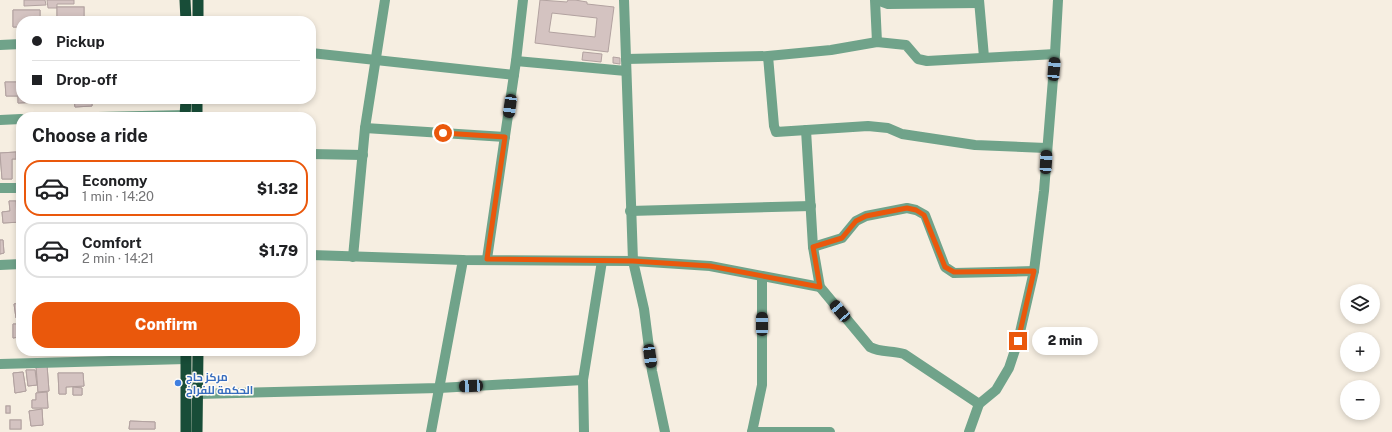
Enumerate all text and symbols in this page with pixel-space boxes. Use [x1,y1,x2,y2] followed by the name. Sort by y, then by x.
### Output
[56,33,105,50] text: Pickup
[1047,57,1061,81] car
[56,71,117,88] text: Drop-off
[502,93,518,119] car
[434,124,452,142] route start
[32,125,148,146] text: Choose a ride
[1039,150,1053,174] car
[34,170,70,206] icon: car
[82,172,147,189] text: Economy
[257,180,298,197] text: $1.32
[82,189,154,204] text: 1 min · 14:20
[34,232,70,268] icon: car
[82,234,142,251] text: Comfort
[259,242,298,259] text: $1.79
[82,251,154,266] text: 2 min · 14:21
[1340,284,1380,420] map controls
[1340,284,1380,324] button: layers
[828,298,852,324] car
[32,302,300,348] button: Confirm
[756,312,768,336] car
[1032,327,1098,355] callout: 2 min
[1009,332,1027,350] route end
[1340,332,1380,372] button: +
[1048,333,1082,348] text: 2 min
[642,343,658,369] car
[186,371,253,398] place label: مركز حاج الحكمة للفراخ
[173,378,183,388] marker: مركز حاج الحكمة للفراخ
[459,379,483,393] car
[1340,380,1380,420] button: −

